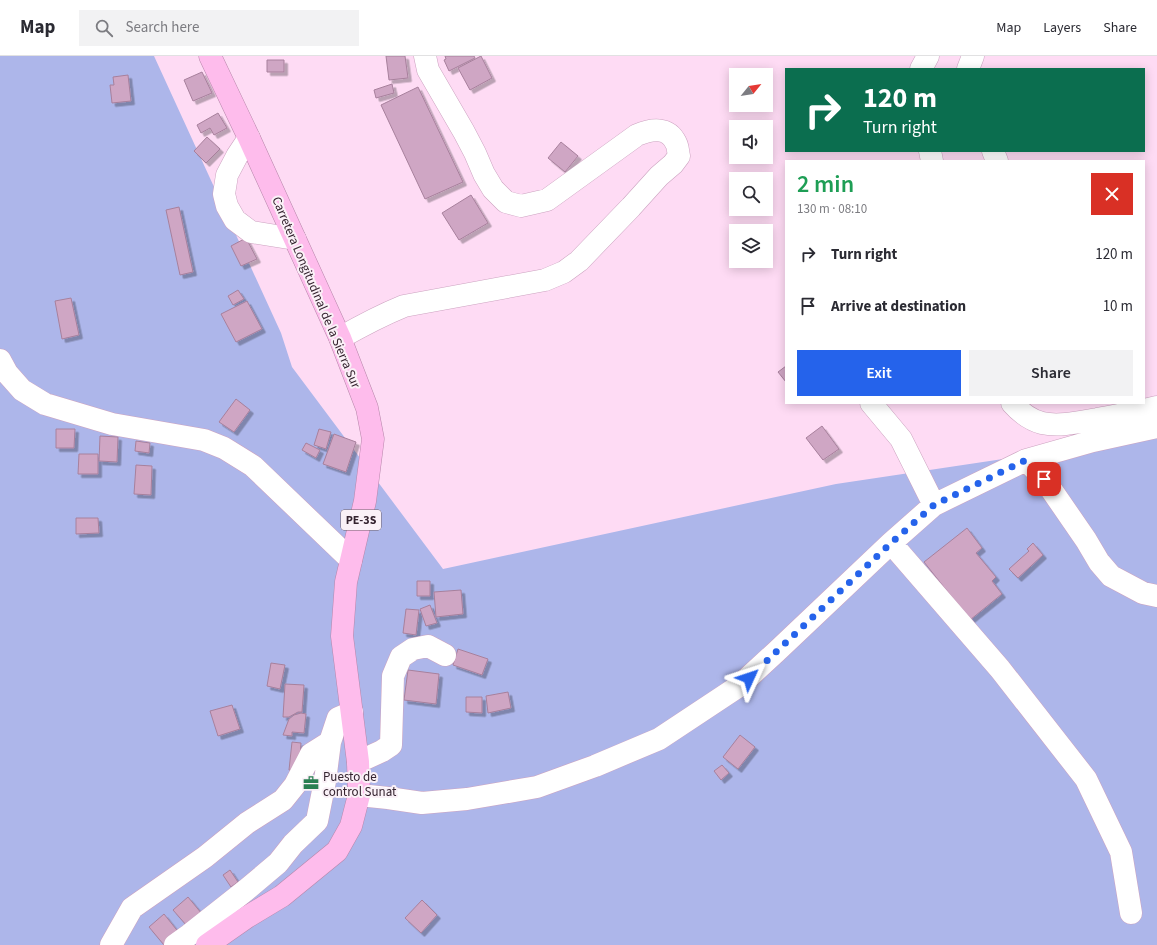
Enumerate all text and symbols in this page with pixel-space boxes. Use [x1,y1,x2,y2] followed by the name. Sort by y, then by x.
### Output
[79,10,359,46] search box
[20,14,55,41] text: Map
[93,17,115,39] icon: search
[125,17,199,38] text: Search here
[996,18,1021,38] text: Map
[1043,18,1081,38] text: Layers
[1103,18,1137,38] text: Share
[729,68,773,112] north arrow
[729,68,773,268] map controls
[863,78,937,118] text: 120 m
[797,84,849,136] icon: right
[863,115,937,140] text: Turn right
[729,120,773,164] button: sound
[797,167,854,202] text: 2 min
[729,172,773,216] button: search
[1091,173,1133,215] button: close
[267,194,365,391] street label: Carretera Longitudinal de la Sierra Sur
[797,200,867,218] text: 130 m · 08:10
[729,224,773,268] button: layers
[797,243,819,265] icon: right
[831,244,897,265] text: Turn right
[1095,244,1133,265] text: 120 m
[797,295,819,317] icon: arrive
[831,296,966,317] text: Arrive at destination
[1103,296,1133,317] text: 10 m
[797,350,961,396] button: Exit
[969,350,1133,396] button: Share
[1027,462,1061,496] pin
[1033,468,1055,490] icon: arrive
[341,510,381,530] road number: PE-3S
[728,657,770,699] position arrow
[323,768,397,801] place label: Puesto de control Sunat
[302,774,320,792] office icon: Puesto de control Sunat

